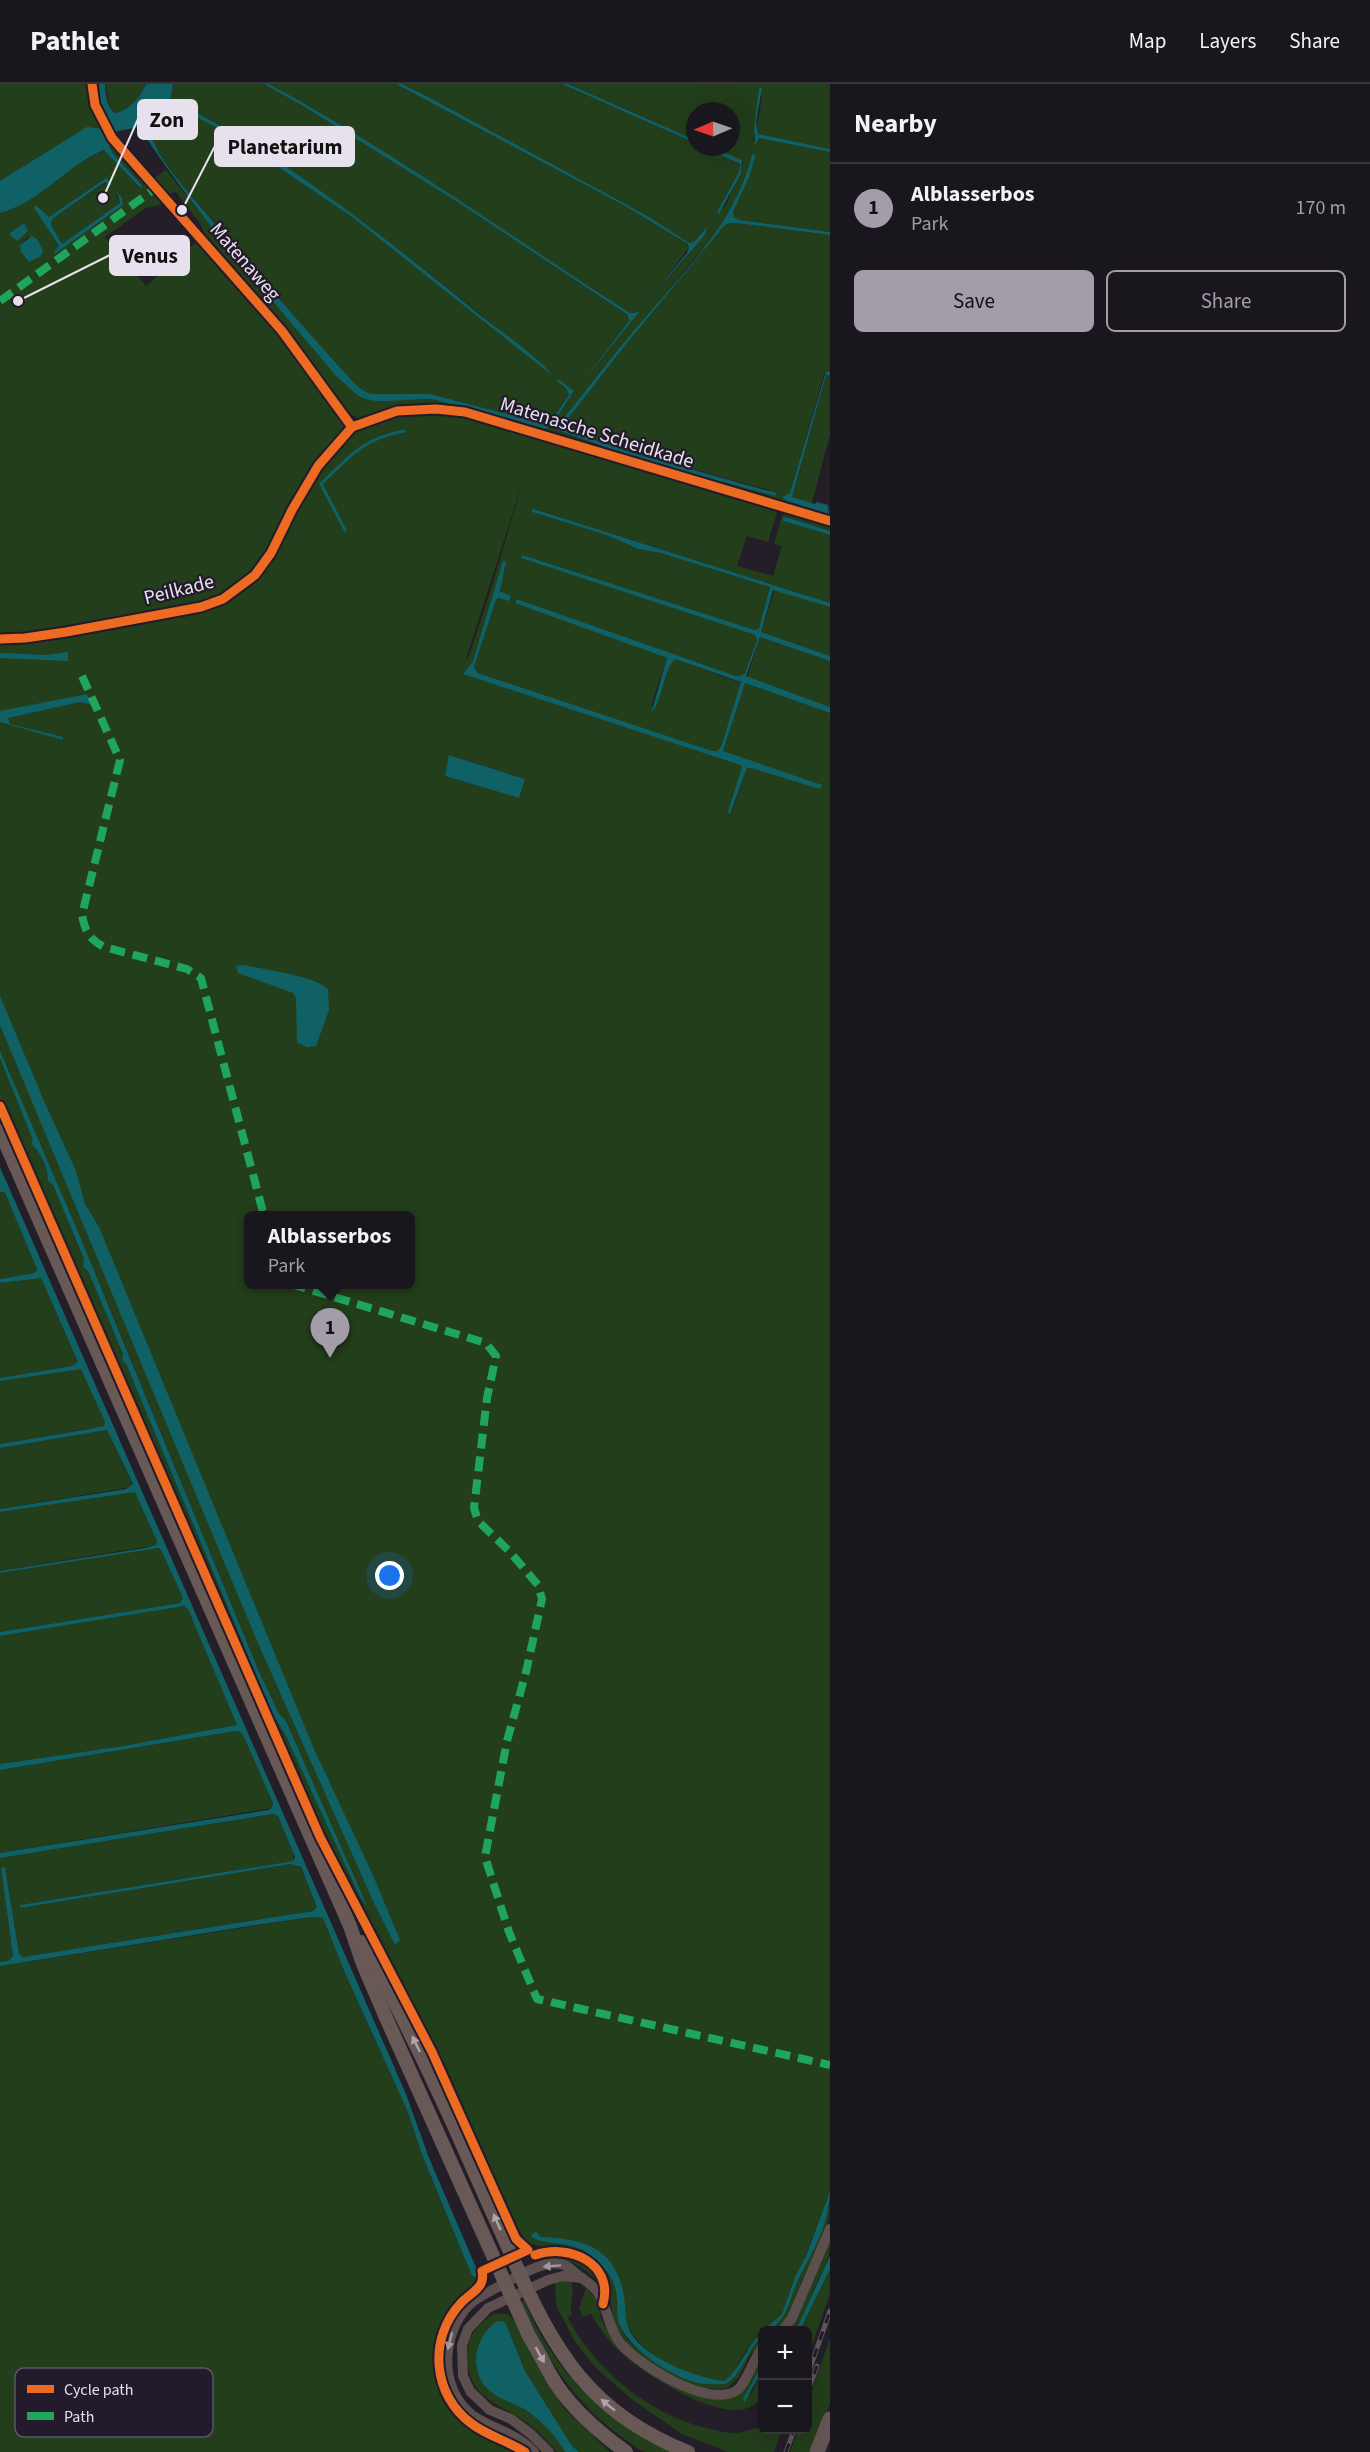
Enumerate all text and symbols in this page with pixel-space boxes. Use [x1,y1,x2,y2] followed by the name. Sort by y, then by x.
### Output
[30,21,120,61] text: Pathlet
[1129,26,1166,56] text: Map
[1199,26,1256,56] text: Layers
[1289,26,1340,56] text: Share
[138,100,197,139] callout: Zon
[686,102,740,156] north arrow
[150,105,184,135] text: Zon
[854,105,937,142] text: Nearby
[215,127,354,166] callout: Planetarium
[227,132,343,162] text: Planetarium
[911,178,1035,210] text: Alblasserbos
[868,194,879,222] text: 1
[1296,194,1346,222] text: 170 m
[911,210,948,238] text: Park
[203,217,287,307] street label: Matenaweg
[110,236,189,275] callout: Venus
[121,241,178,271] text: Venus
[854,270,1094,332] button: Save
[1106,270,1346,332] button: Share
[497,390,698,476] street label: Matenasche Scheidkade
[141,568,217,612] street label: Peilkade
[244,1211,415,1289] popup
[268,1220,391,1252] text: Alblasserbos
[268,1252,305,1280] text: Park
[310,1308,350,1358] pin: 1
[375,1561,404,1590] your location
[411,2036,421,2053] one-way arrow
[492,2213,501,2230] one-way arrow
[543,2261,562,2270] one-way arrow
[758,2326,812,2434] map controls
[758,2326,812,2380] button: +
[444,2332,454,2351] one-way arrow
[535,2347,545,2364] one-way arrow
[15,2368,213,2437] legend
[64,2379,133,2401] text: Cycle path
[758,2380,812,2434] button: −
[600,2398,616,2411] one-way arrow
[64,2406,94,2428] text: Path

